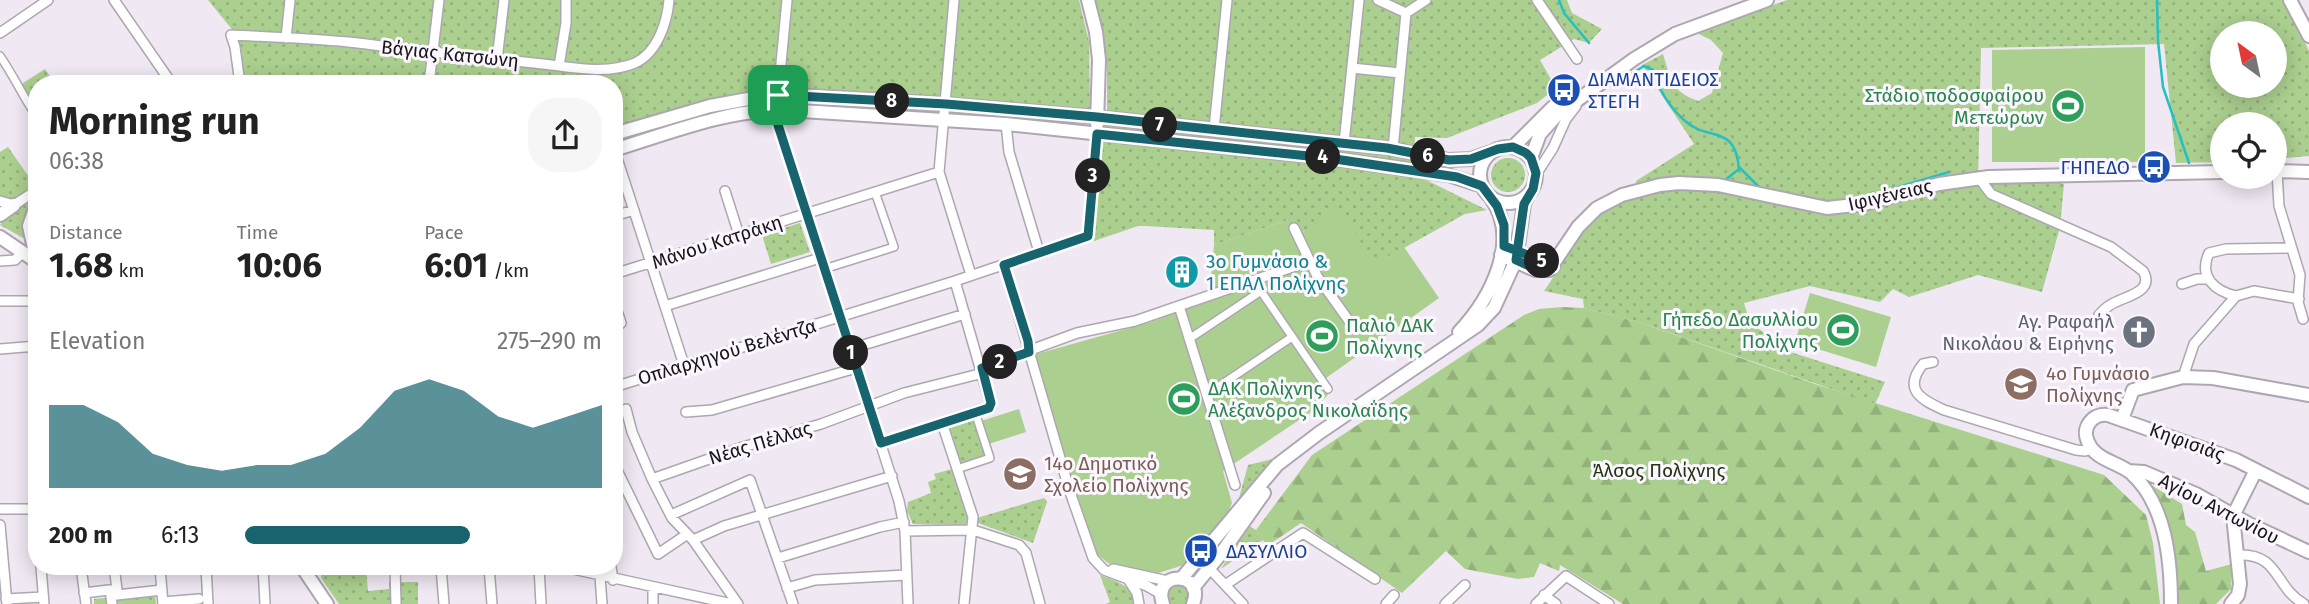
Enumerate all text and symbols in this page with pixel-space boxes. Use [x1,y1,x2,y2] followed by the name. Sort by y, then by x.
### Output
[2210,21,2287,98] north arrow
[2210,21,2287,189] map controls
[380,35,520,73] street label: Βάγιας Κατσώνη
[748,65,808,125] pin
[1588,68,1719,113] place label: ΔΙΑΜΑΝΤΙΔΕΙΟΣ ΣΤΕΓΗ
[1545,71,1583,109] bus stop icon: ΔΙΑΜΑΝΤΙΔΕΙΟΣ ΣΤΕΓΗ
[759,76,797,114] icon: arrive
[874,84,910,119] pin: 8
[1865,84,2044,129] place label: Στάδιο ποδοσφαίρου Μετεώρων
[2049,87,2087,125] sports icon: Στάδιο ποδοσφαίρου Μετεώρων
[886,89,897,112] text: 8
[49,98,260,144] text: Morning run
[528,98,602,172] button: share
[1142,108,1178,142] pin: 7
[2210,112,2287,189] button: locate
[1155,113,1164,136] text: 7
[1410,138,1446,174] pin: 6
[1306,140,1340,174] pin: 4
[1422,144,1433,167] text: 6
[1317,145,1328,168] text: 4
[49,147,104,175] text: 06:38
[2135,148,2173,186] bus stop icon: ΓΗΠΕΔΟ
[2060,156,2130,179] place label: ΓΗΠΕΔΟ
[1076,158,1110,194] pin: 3
[1088,164,1097,187] text: 3
[1846,174,1934,216] street label: Ιφιγένειας
[649,210,785,274] street label: Μάνου Κατράκη
[49,221,123,244] text: Distance
[237,221,278,244] text: Time
[424,221,464,244] text: Pace
[49,244,113,286] text: 1.68
[237,244,322,286] text: 10:06
[424,244,488,286] text: 6:01
[1524,244,1560,278] pin: 5
[1536,249,1547,272] text: 5
[1206,250,1345,295] place label: 3ο Γυμνάσιο & 1 ΕΠΑΛ Πολίχνης
[1163,253,1201,291] building icon: 3ο Γυμνάσιο & 1 ΕΠΑΛ Πολίχνης
[113,259,144,282] text: km
[488,259,529,282] text: /km
[1662,308,1818,353] place label: Γήπεδο Δασυλλίου Πολίχνης
[1942,310,2115,355] place label: Αγ. Ραφαήλ Νικολάου & Ειρήνης
[1824,311,1862,349] sports icon: Γήπεδο Δασυλλίου Πολίχνης
[2120,313,2158,351] church icon: Αγ. Ραφαήλ Νικολάου & Ειρήνης
[635,314,819,390] street label: Οπλαρχηγού Βελέντζα
[1346,314,1435,359] place label: Παλιό ΔΑΚ Πολίχνης
[1303,317,1341,355] sports icon: Παλιό ΔΑΚ Πολίχνης
[49,327,145,355] text: Elevation
[497,327,602,355] text: 275–290 m
[834,336,868,370] pin: 1
[846,341,855,364] text: 1
[982,344,1018,380] pin: 2
[995,350,1004,373] text: 2
[2046,362,2150,407] place label: 4ο Γυμνάσιο Πολίχνης
[2002,365,2040,403] school or university icon: 4ο Γυμνάσιο Πολίχνης
[1208,377,1408,422] place label: ΔΑΚ Πολίχνης Αλέξανδρος Νικολαΐδης
[1165,380,1203,418] sports icon: ΔΑΚ Πολίχνης Αλέξανδρος Νικολαΐδης
[706,416,814,470] street label: Νέας Πέλλας
[2146,418,2228,466] street label: Κηφισιάς
[1044,452,1188,497] place label: 14ο Δημοτικό Σχολείο Πολίχνης
[1001,455,1039,493] school or university icon: 14ο Δημοτικό Σχολείο Πολίχνης
[1593,459,1726,482] park label: Άλσος Πολίχνης
[2155,469,2283,549] street label: Αγίου Αντωνίου
[49,521,113,549] text: 200 m
[161,521,199,549] text: 6:13
[1182,532,1220,570] bus stop icon: ΔΑΣΥΛΛΙΟ
[1226,540,1307,563] place label: ΔΑΣΥΛΛΙΟ

